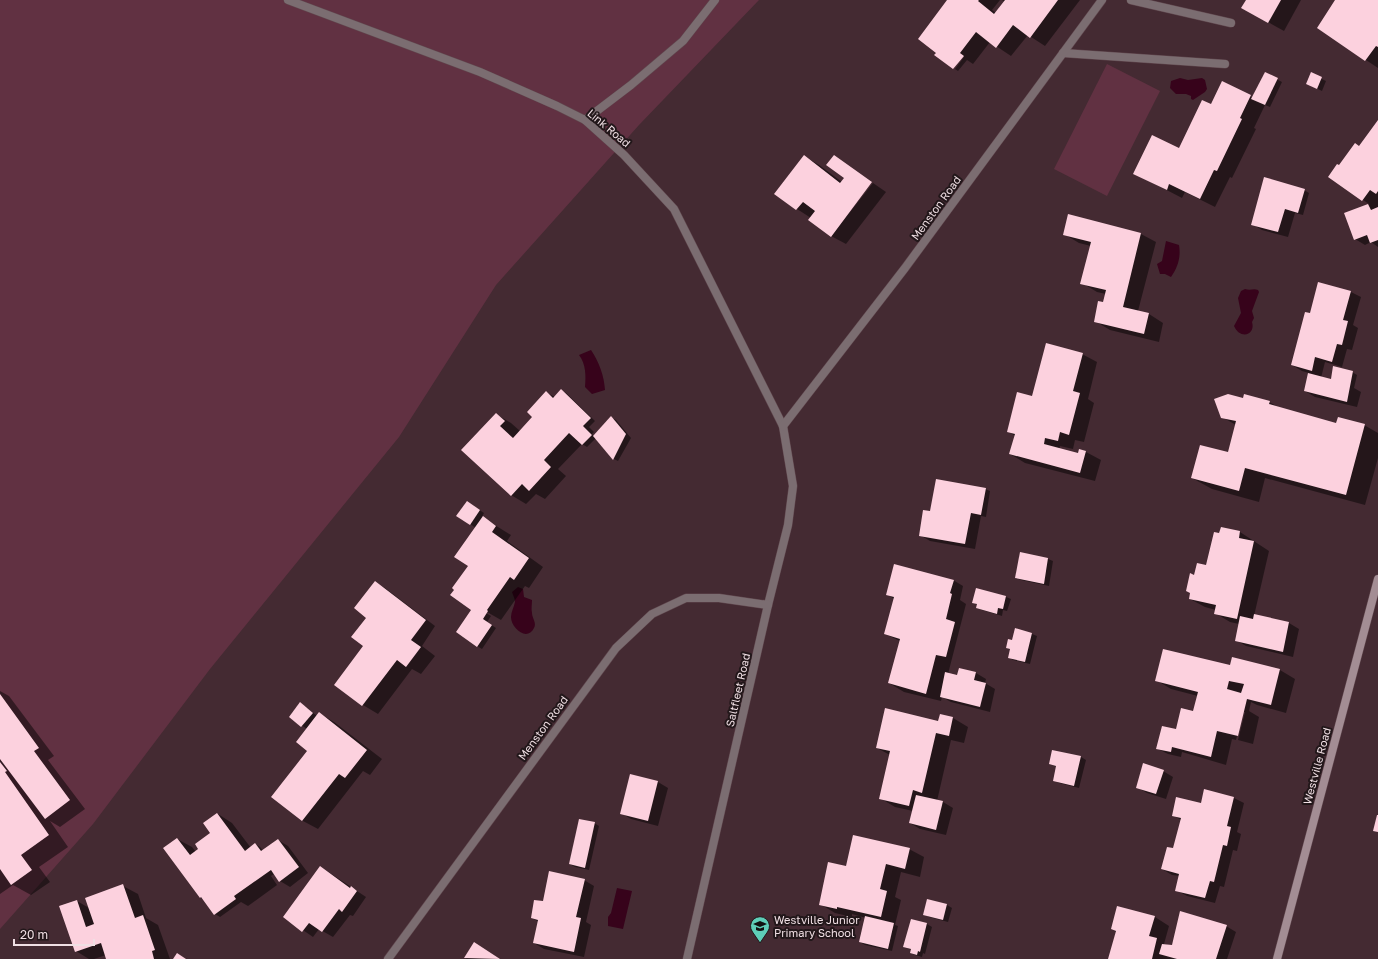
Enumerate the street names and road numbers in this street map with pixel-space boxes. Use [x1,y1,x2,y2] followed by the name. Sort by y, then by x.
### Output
[585,106,633,149] street label: Link Road
[908,173,963,242] street label: Menston Road
[723,652,752,728] street label: Saltfleet Road
[515,693,570,762] street label: Menston Road
[1300,726,1333,806] street label: Westville Road

